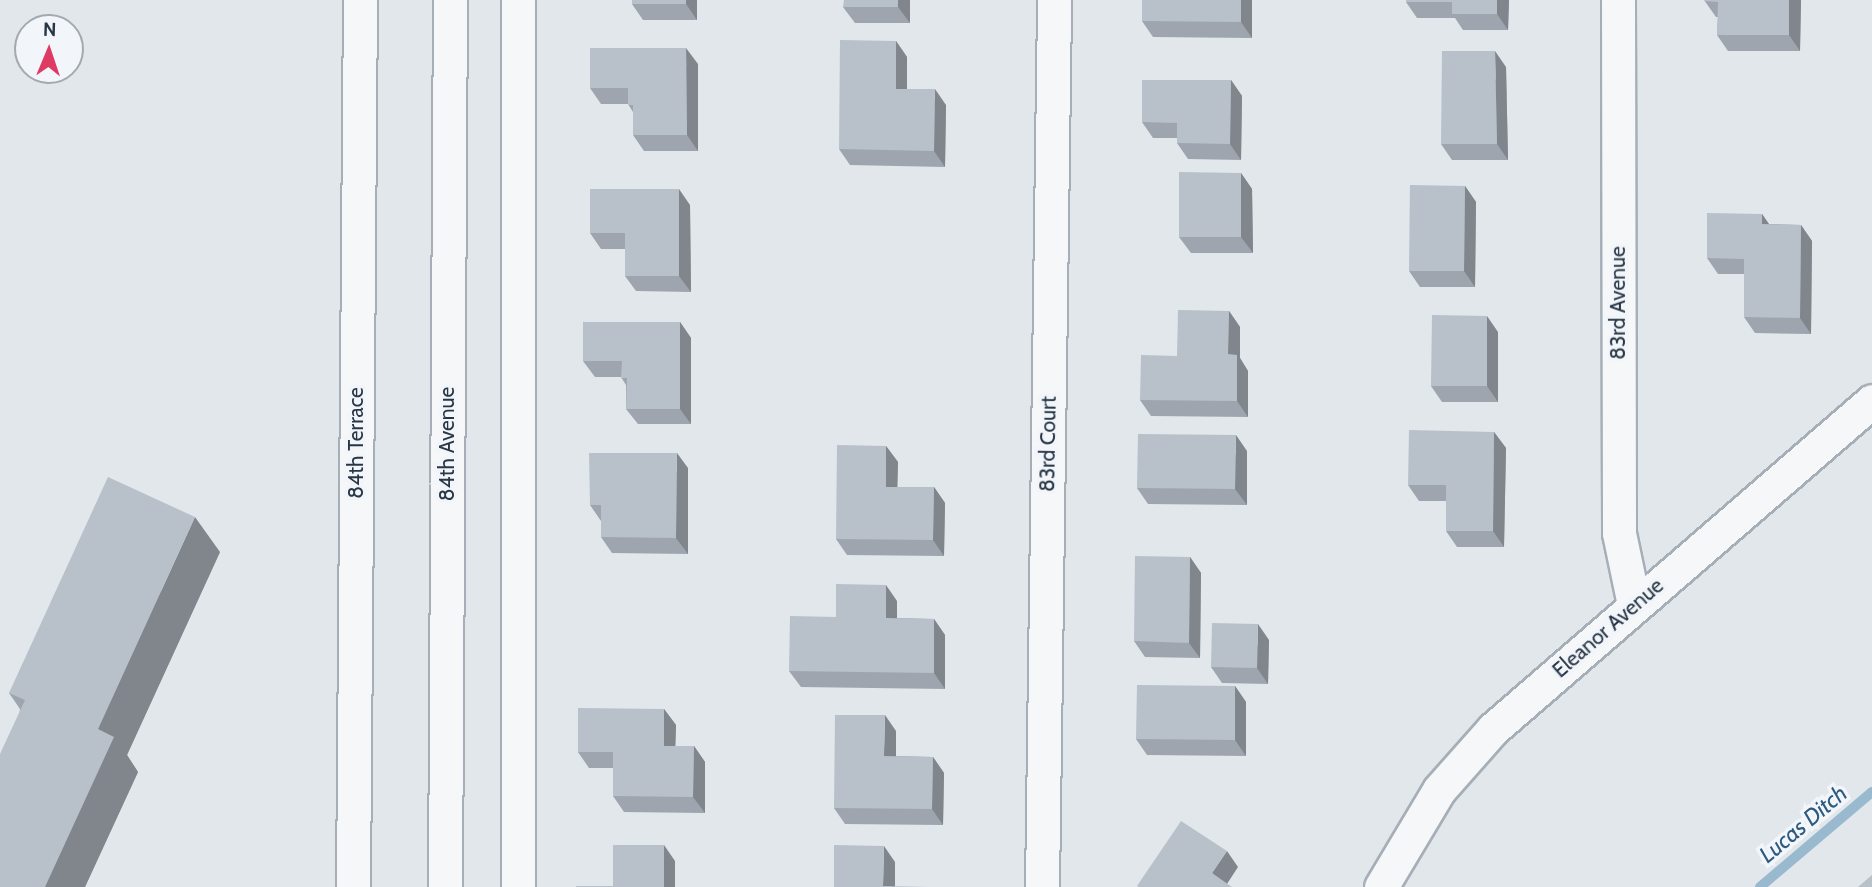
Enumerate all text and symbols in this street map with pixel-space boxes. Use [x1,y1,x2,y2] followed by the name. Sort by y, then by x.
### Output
[14,14,84,84] north arrow
[43,18,57,41] text: N
[1605,246,1631,360] street label: 83rd Avenue
[343,387,369,499] street label: 84th Terrace
[434,387,460,501] street label: 84th Avenue
[1035,396,1061,492] street label: 83rd Court
[1547,573,1669,683] street label: Eleanor Avenue
[1754,779,1852,869] water label: Lucas Ditch

